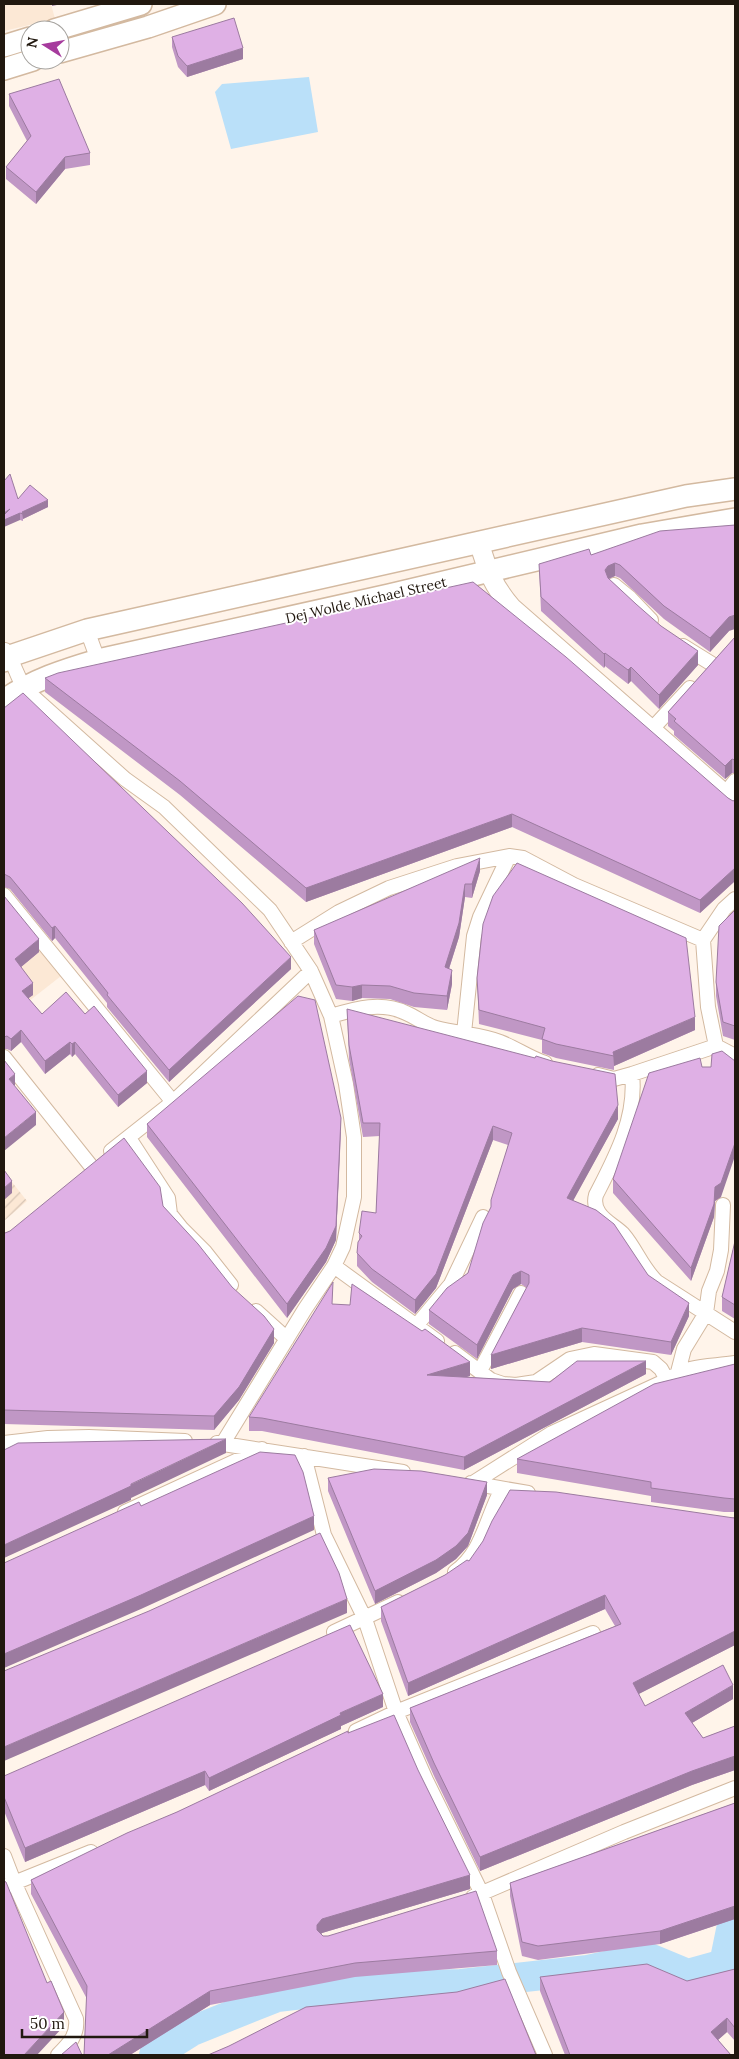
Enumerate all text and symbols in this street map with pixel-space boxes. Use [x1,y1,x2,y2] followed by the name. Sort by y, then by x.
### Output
[20,20,70,70] north arrow
[22,35,42,50] text: N
[284,573,449,627] street label: Dej Wolde Michael Street
[22,2006,148,2038] scale bar
[30,2014,65,2033] text: 50 m

